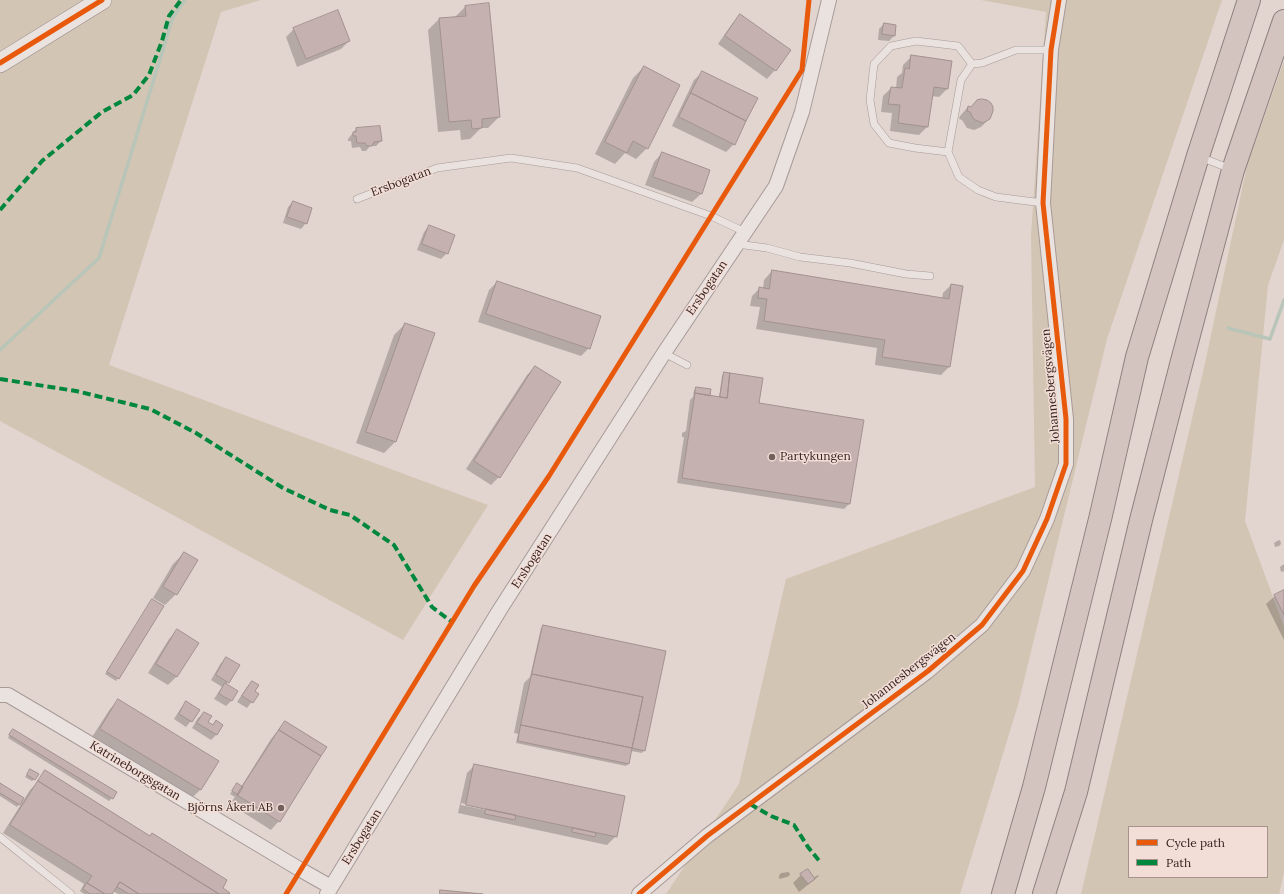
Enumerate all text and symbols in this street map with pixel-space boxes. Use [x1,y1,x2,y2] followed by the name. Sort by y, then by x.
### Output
[369,164,433,200] street label: Ersbogatan
[683,258,731,318] street label: Ersbogatan
[1039,328,1063,444] street label: Johannesbergsvägen
[780,450,851,464] place label: Partykungen
[767,452,777,462] marker: Partykungen
[509,531,555,591] street label: Ersbogatan
[859,630,959,712] street label: Johannesbergsvägen
[87,738,183,804] street label: Katrineborgsgatan
[187,801,273,815] place label: Björns Åkeri AB
[276,803,286,813] marker: Björns Åkeri AB
[339,806,385,868] street label: Ersbogatan
[1128,826,1268,878] legend
[1166,835,1225,850] text: Cycle path
[1166,855,1191,870] text: Path

